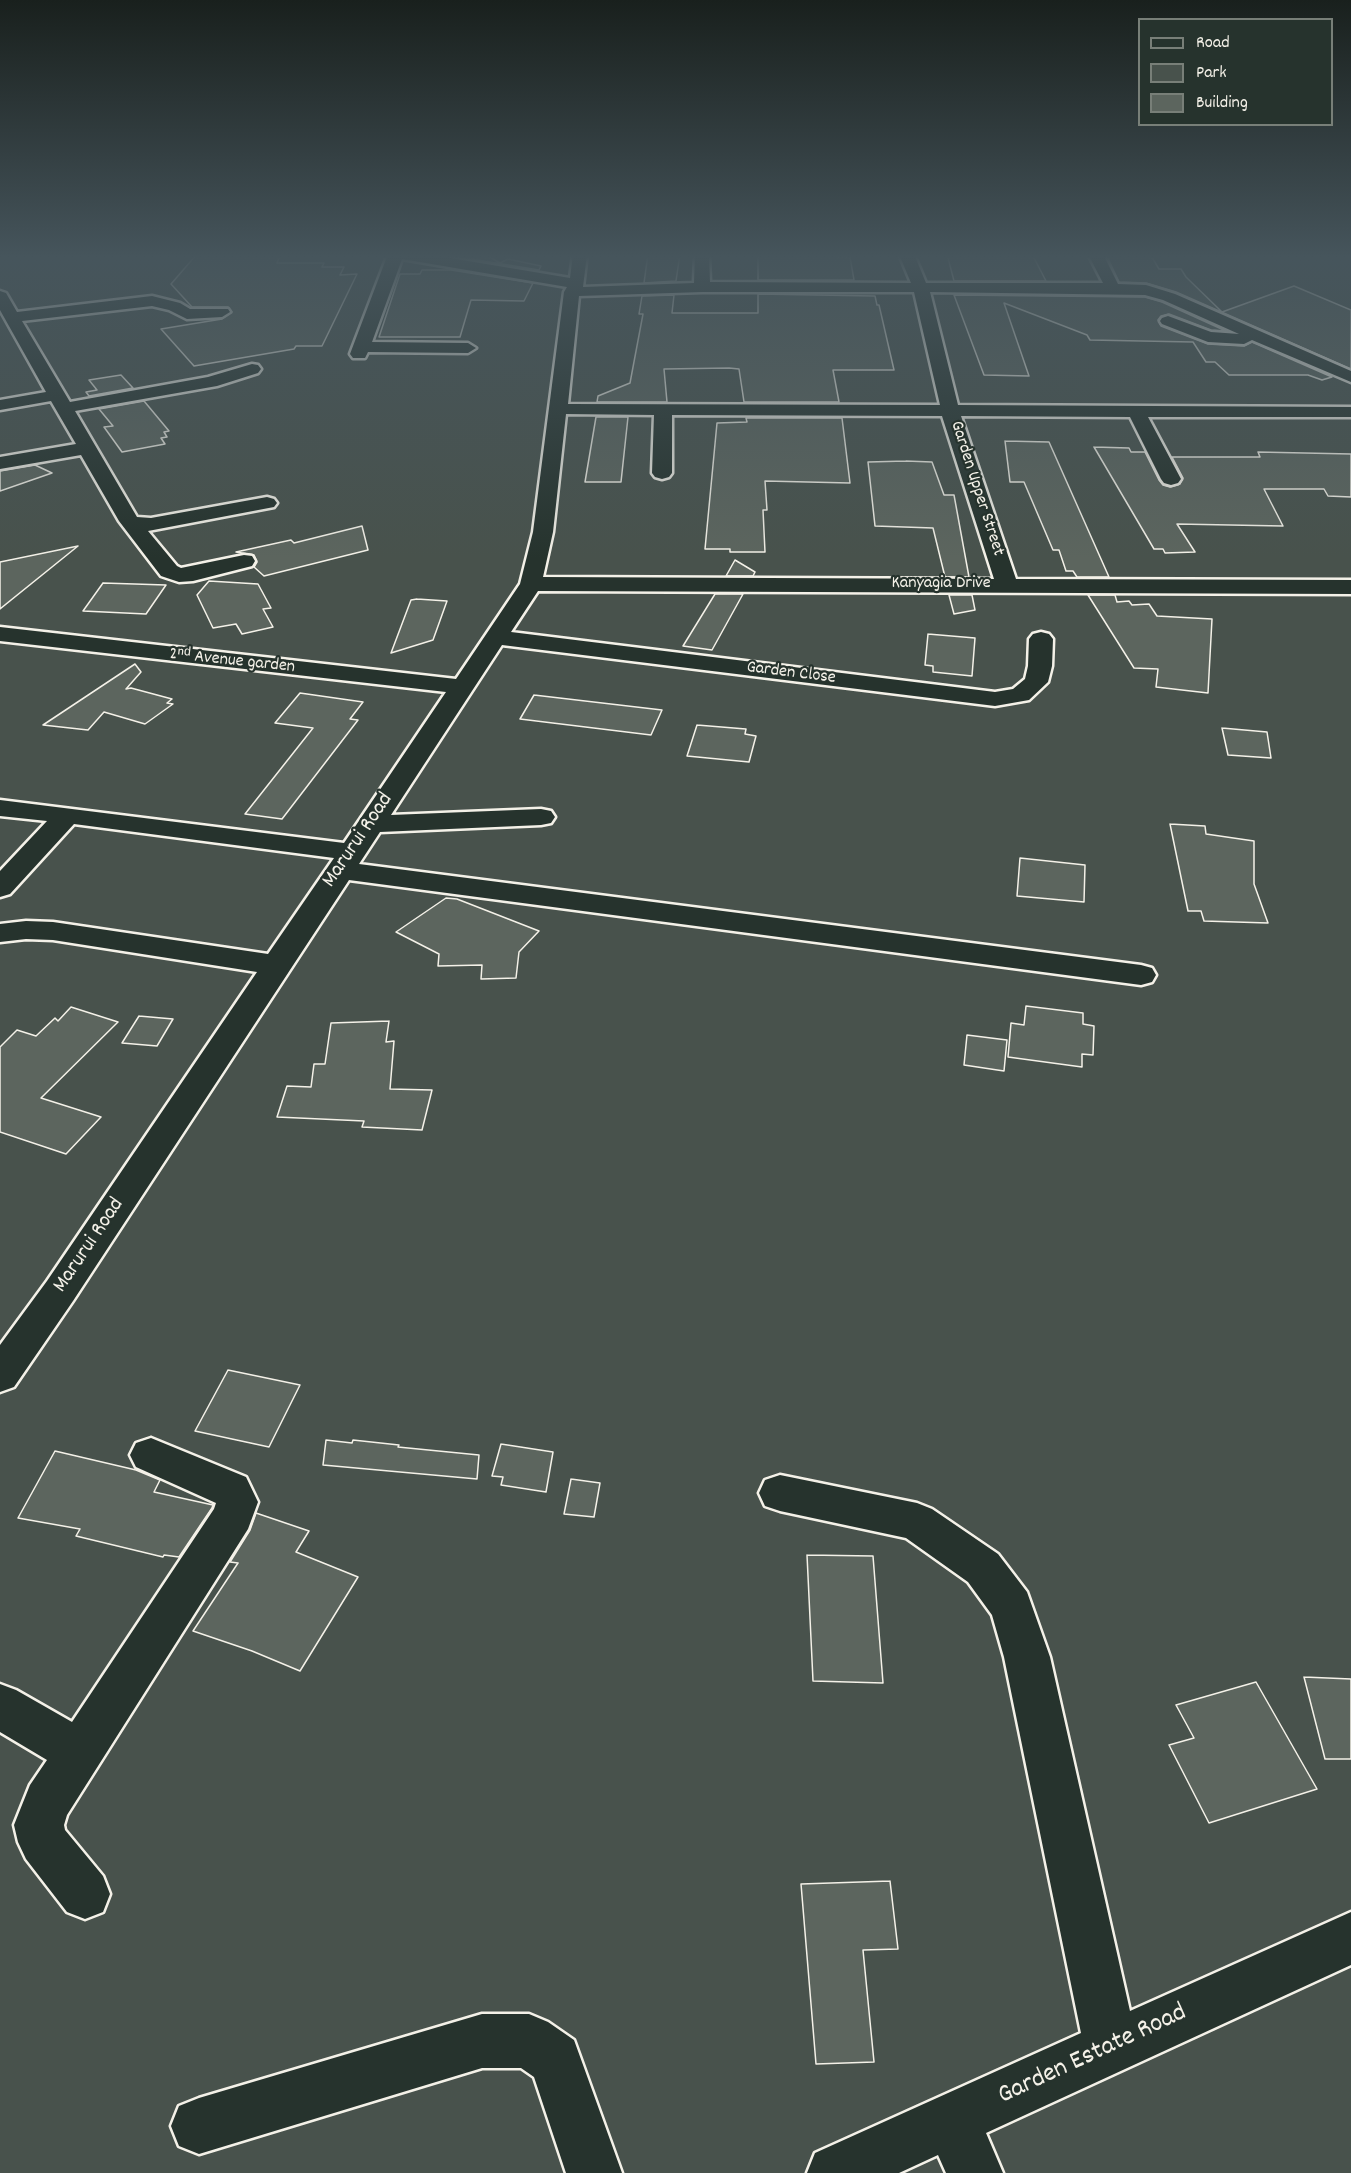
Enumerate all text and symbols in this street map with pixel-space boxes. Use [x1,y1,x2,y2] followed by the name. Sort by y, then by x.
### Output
[1138,18,1333,126] legend
[1196,31,1230,56] text: Road
[1196,61,1227,86] text: Park
[1196,91,1248,116] text: Building
[944,419,1008,559] street label: Garden Upper Street
[891,574,991,596] street label: Kanyagia Drive
[168,645,296,679] street label: 2ⁿᵈ Avenue garden
[745,658,837,690] street label: Garden Close
[318,789,400,893] street label: Marurui Road
[49,1194,131,1298] street label: Marurui Road
[994,1998,1192,2114] street label: Garden Estate Road

